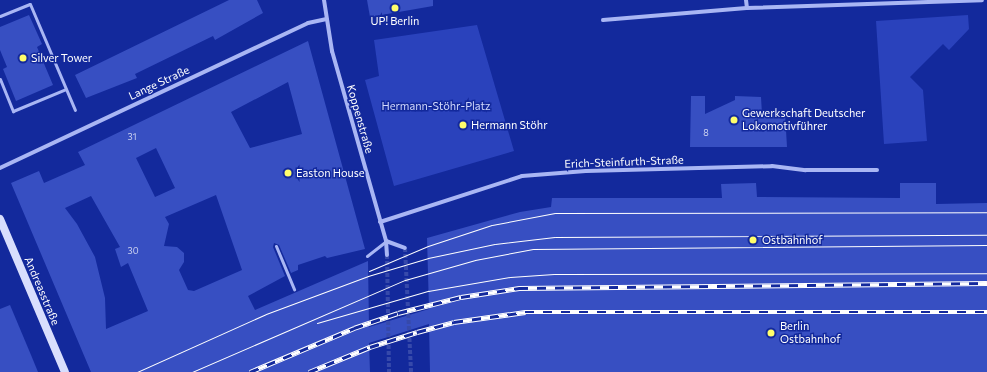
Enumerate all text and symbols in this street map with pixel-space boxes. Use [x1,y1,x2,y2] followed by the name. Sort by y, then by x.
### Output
[390,3,400,13] marker: UP! Berlin
[371,14,419,28] place label: UP! Berlin
[31,51,92,65] place label: Silver Tower
[18,53,28,63] marker: Silver Tower
[127,63,191,103] street label: Lange Straße
[344,83,376,155] street label: Koppenstraße
[381,99,491,113] park label: Hermann-Stöhr-Platz
[742,107,865,133] place label: Gewerkschaft Deutscher Lokomotivführer
[729,115,739,125] marker: Gewerkschaft Deutscher Lokomotivführer
[471,118,548,132] place label: Hermann Stöhr
[458,120,468,130] marker: Hermann Stöhr
[703,128,709,138] house number: 8
[128,132,136,142] house number: 31
[564,153,684,171] street label: Erich-Steinfurth-Straße
[296,166,364,180] place label: Easton House
[283,168,293,178] marker: Easton House
[762,233,822,247] place label: Ostbahnhof
[747,234,759,246] marker: Ostbahnhof
[127,246,139,256] house number: 30
[22,255,62,327] street label: Andreasstraße
[780,320,840,346] place label: Berlin Ostbahnhof
[765,327,777,339] marker: Berlin Ostbahnhof

